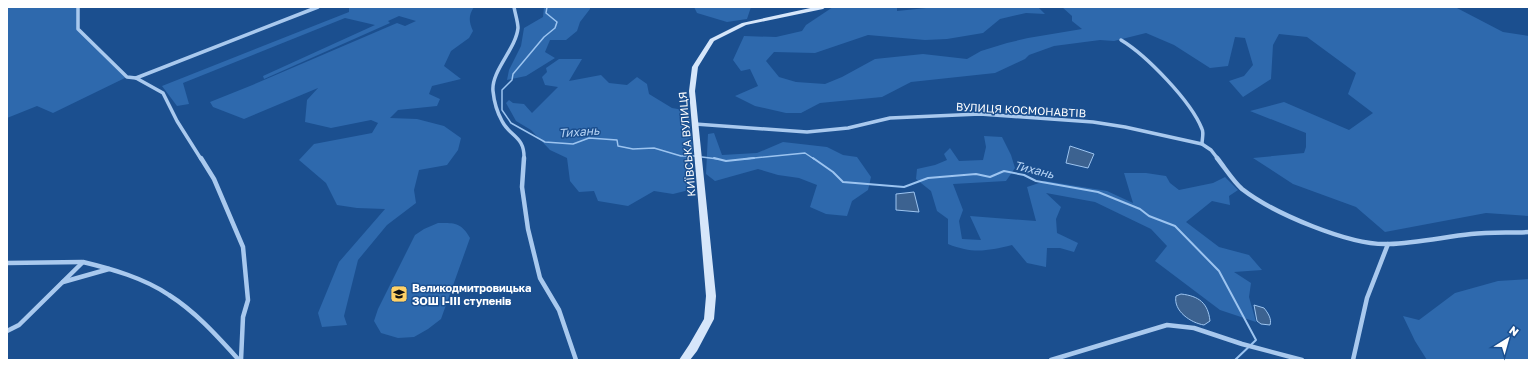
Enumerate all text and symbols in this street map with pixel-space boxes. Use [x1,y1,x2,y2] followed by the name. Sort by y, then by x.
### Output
[675,91,698,197] street label: КИЇВСЬКА ВУЛИЦЯ
[956,100,1086,119] street label: ВУЛИЦЯ КОСМОНАВТІВ
[558,123,600,140] water label: Тихань
[1013,157,1056,182] water label: Тихань
[412,281,531,307] place label: Великодмитровицька ЗОШ І-ІІІ ступенів
[389,284,409,304] school or university icon: Великодмитровицька ЗОШ І-ІІІ ступенів
[1488,319,1528,359] north arrow
[1507,323,1522,338] text: N

